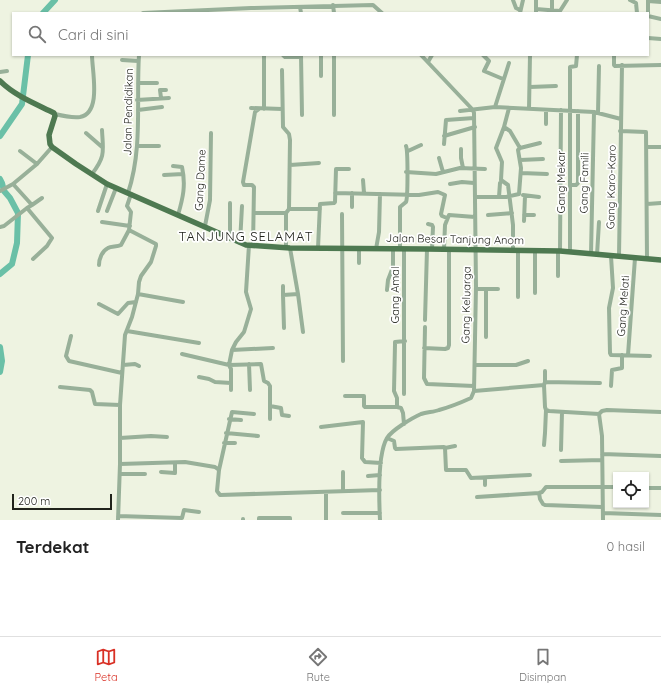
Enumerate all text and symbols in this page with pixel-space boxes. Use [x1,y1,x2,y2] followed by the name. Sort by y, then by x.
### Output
[12,12,649,56] search box
[26,23,48,45] icon: search
[58,25,129,44] text: Cari di sini
[120,68,136,156] street label: Jalan Pendidikan
[603,144,619,229] street label: Gang Karo-Karo
[191,149,209,211] street label: Gang Dame
[554,150,568,213] street label: Gang Mekar
[576,153,592,213] street label: Gang Famili
[178,228,314,244] district label: TANJUNG SELAMAT
[386,231,524,247] street label: Jalan Besar Tanjung Anom
[388,266,402,324] street label: Gang Amal
[458,266,474,344] street label: Gang Keluarga
[614,275,632,337] street label: Gang Melati
[613,472,649,508] map controls
[613,472,649,508] button: locate
[12,492,112,511] scale bar
[18,494,50,508] text: 200 m
[16,536,90,557] text: Terdekat
[607,538,645,554] text: 0 hasil
[95,646,118,684] tab: Peta
[307,646,330,684] tab: Rute
[519,646,566,684] tab: Disimpan

